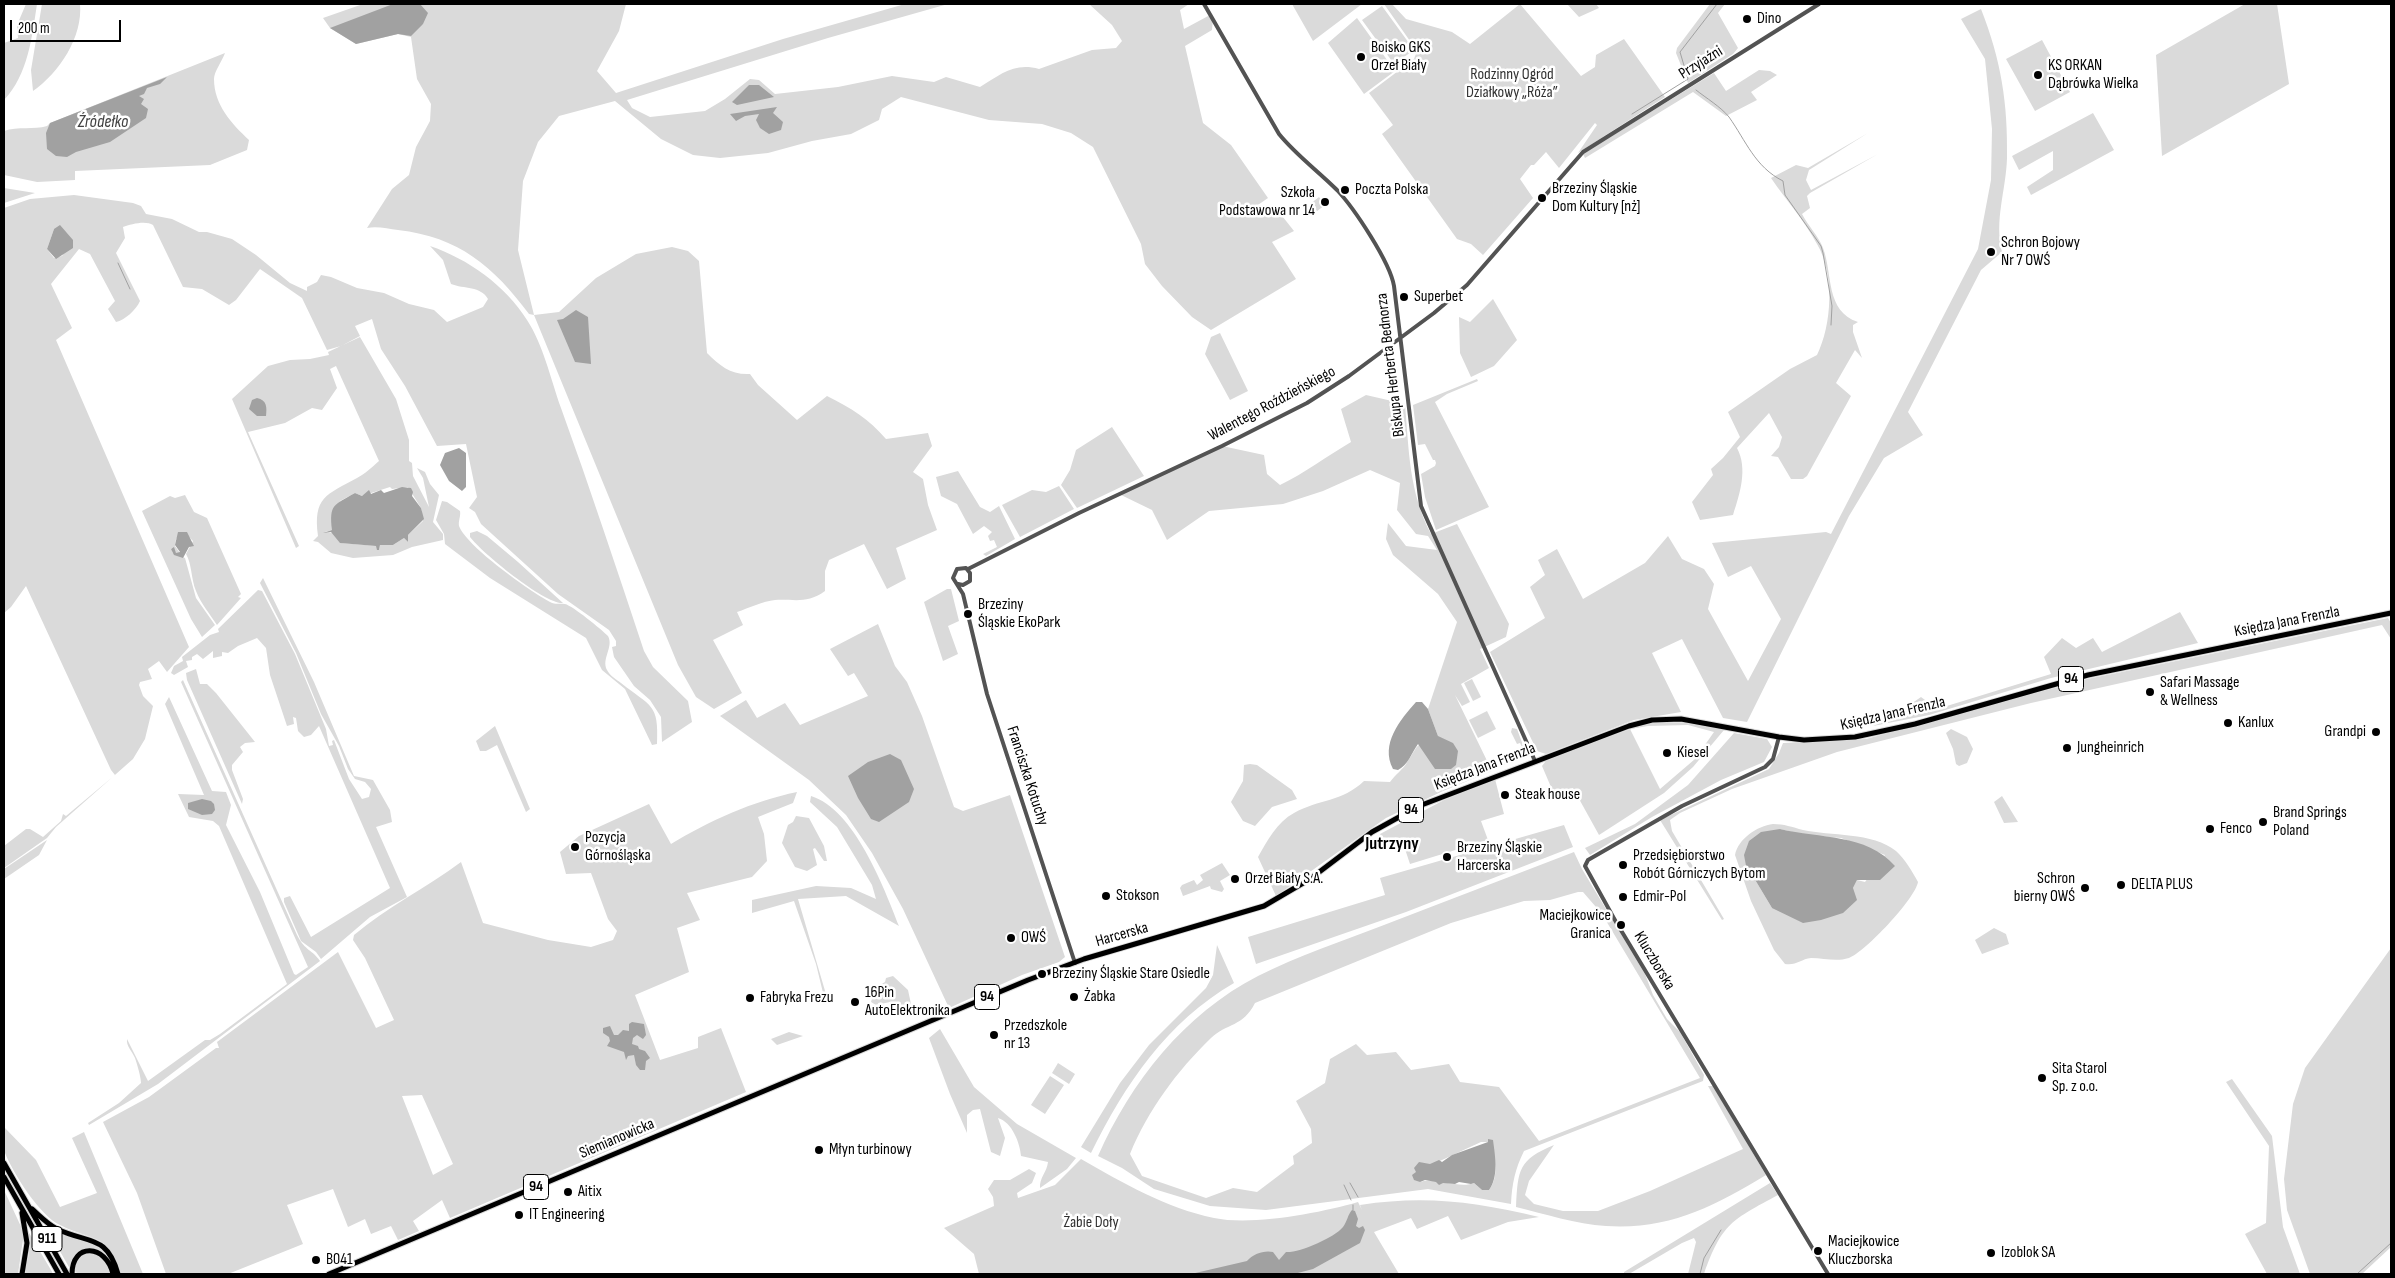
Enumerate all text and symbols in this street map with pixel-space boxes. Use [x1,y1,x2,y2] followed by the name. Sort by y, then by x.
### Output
[1757,9,1781,29] place label: Dino
[12,10,124,42] scale bar
[1741,13,1753,25] marker: Dino
[18,19,50,38] text: 200 m
[1371,38,1431,76] place label: Boisko GKS Orzeł Biały
[1676,42,1726,84] street label: Przyjaźni
[1355,51,1367,63] marker: Boisko GKS Orzeł Biały
[2048,56,2138,94] place label: KS ORKAN Dąbrówka Wielka
[1466,65,1558,103] park label: Rodzinny Ogród Działkowy „Róża”
[2032,69,2044,81] marker: KS ORKAN Dąbrówka Wielka
[78,111,128,133] water label: Źródełko
[1552,179,1640,217] place label: Brzeziny Śląskie Dom Kultury [nż]
[1355,180,1428,200] place label: Poczta Polska
[1219,183,1315,221] place label: Szkoła Podstawowa nr 14
[1339,184,1351,196] marker: Poczta Polska
[1536,192,1548,204] marker: Brzeziny Śląskie Dom Kultury [nż]
[1319,196,1331,208] marker: Szkoła Podstawowa nr 14
[2001,233,2080,271] place label: Schron Bojowy Nr 7 OWŚ
[1985,246,1997,258] marker: Schron Bojowy Nr 7 OWŚ
[1414,287,1463,307] place label: Superbet
[1398,291,1410,303] marker: Superbet
[1373,292,1409,438] street label: Biskupa Herberta Bednorza
[1205,362,1339,446] street label: Walentego Roździeńskiego
[978,595,1060,633] place label: Brzeziny Śląskie EkoPark
[2233,602,2341,642] street label: Księdza Jana Frenzla
[962,608,974,620] marker: Brzeziny Śląskie EkoPark
[2058,666,2084,692] road number: 94
[2160,673,2240,711] place label: Safari Massage & Wellness
[2144,686,2156,698] marker: Safari Massage & Wellness
[1839,693,1947,735] street label: Księdza Jana Frenzla
[2238,713,2274,733] place label: Kanlux
[2222,717,2234,729] marker: Kanlux
[2324,722,2366,742] place label: Grandpi
[1002,724,1052,828] street label: Franciszka Kotuchy
[2370,726,2382,738] marker: Grandpi
[2077,738,2144,758] place label: Jungheinrich
[1432,739,1538,795] street label: Księdza Jana Frenzla
[2061,742,2073,754] marker: Jungheinrich
[1677,743,1709,763] place label: Kiesel
[1661,747,1673,759] marker: Kiesel
[1515,785,1580,805] place label: Steak house
[1499,789,1511,801] marker: Steak house
[1398,798,1424,822] road number: 94
[2273,803,2347,841] place label: Brand Springs Poland
[2257,816,2269,828] marker: Brand Springs Poland
[2220,819,2252,839] place label: Fenco
[2204,823,2216,835] marker: Fenco
[585,828,651,866] place label: Pozycja Górnośląska
[1365,833,1419,855] district label: Jutrzyny
[1457,838,1542,876] place label: Brzeziny Śląskie Harcerska
[569,841,581,853] marker: Pozycja Górnośląska
[1633,846,1766,884] place label: Przedsiębiorstwo Robót Górniczych Bytom
[1441,851,1453,863] marker: Brzeziny Śląskie Harcerska
[1617,859,1629,871] marker: Przedsiębiorstwo Robót Górniczych Bytom
[1245,869,1323,889] place label: Orzeł Biały S.A.
[2014,869,2075,907] place label: Schron bierny OWŚ
[1229,873,1241,885] marker: Orzeł Biały S.A.
[2131,875,2193,895] place label: DELTA PLUS
[2115,879,2127,891] marker: DELTA PLUS
[2079,882,2091,894] marker: Schron bierny OWŚ
[1116,886,1159,906] place label: Stokson
[1633,887,1686,907] place label: Edmir-Pol
[1100,890,1112,902] marker: Stokson
[1617,891,1629,903] marker: Edmir-Pol
[1540,906,1611,944] place label: Maciejkowice Granica
[1094,918,1150,952] street label: Harcerska
[1615,919,1627,931] marker: Maciejkowice Granica
[1021,928,1046,948] place label: OWŚ
[1629,928,1679,994] street label: Kluczborska
[1005,932,1017,944] marker: OWŚ
[1052,964,1210,984] place label: Brzeziny Śląskie Stare Osiedle
[1036,968,1048,980] marker: Brzeziny Śląskie Stare Osiedle
[865,983,950,1021] place label: 16Pin AutoElektronika
[974,984,1000,1010] road number: 94
[1084,987,1116,1007] place label: Żabka
[760,988,834,1008] place label: Fabryka Frezu
[1068,991,1080,1003] marker: Żabka
[744,992,756,1004] marker: Fabryka Frezu
[849,996,861,1008] marker: 16Pin AutoElektronika
[1004,1016,1067,1054] place label: Przedszkole nr 13
[988,1029,1000,1041] marker: Przedszkole nr 13
[2052,1059,2107,1097] place label: Sita Starol Sp. z o.o.
[2036,1072,2048,1084] marker: Sita Starol Sp. z o.o.
[577,1115,657,1163] street label: Siemianowicka
[829,1140,912,1160] place label: Młyn turbinowy
[813,1144,825,1156] marker: Młyn turbinowy
[524,1174,548,1200] road number: 94
[578,1182,602,1202] place label: Aitix
[562,1186,574,1198] marker: Aitix
[529,1205,605,1225] place label: IT Engineering
[513,1209,525,1221] marker: IT Engineering
[1063,1213,1119,1233] park label: Żabie Doły
[32,1226,62,1252] road number: 911
[1828,1232,1899,1270] place label: Maciejkowice Kluczborska
[2001,1243,2055,1263] place label: Izoblok SA
[1812,1245,1824,1257] marker: Maciejkowice Kluczborska
[1985,1247,1997,1259] marker: Izoblok SA
[326,1250,353,1270] place label: B041
[310,1254,322,1266] marker: B041

